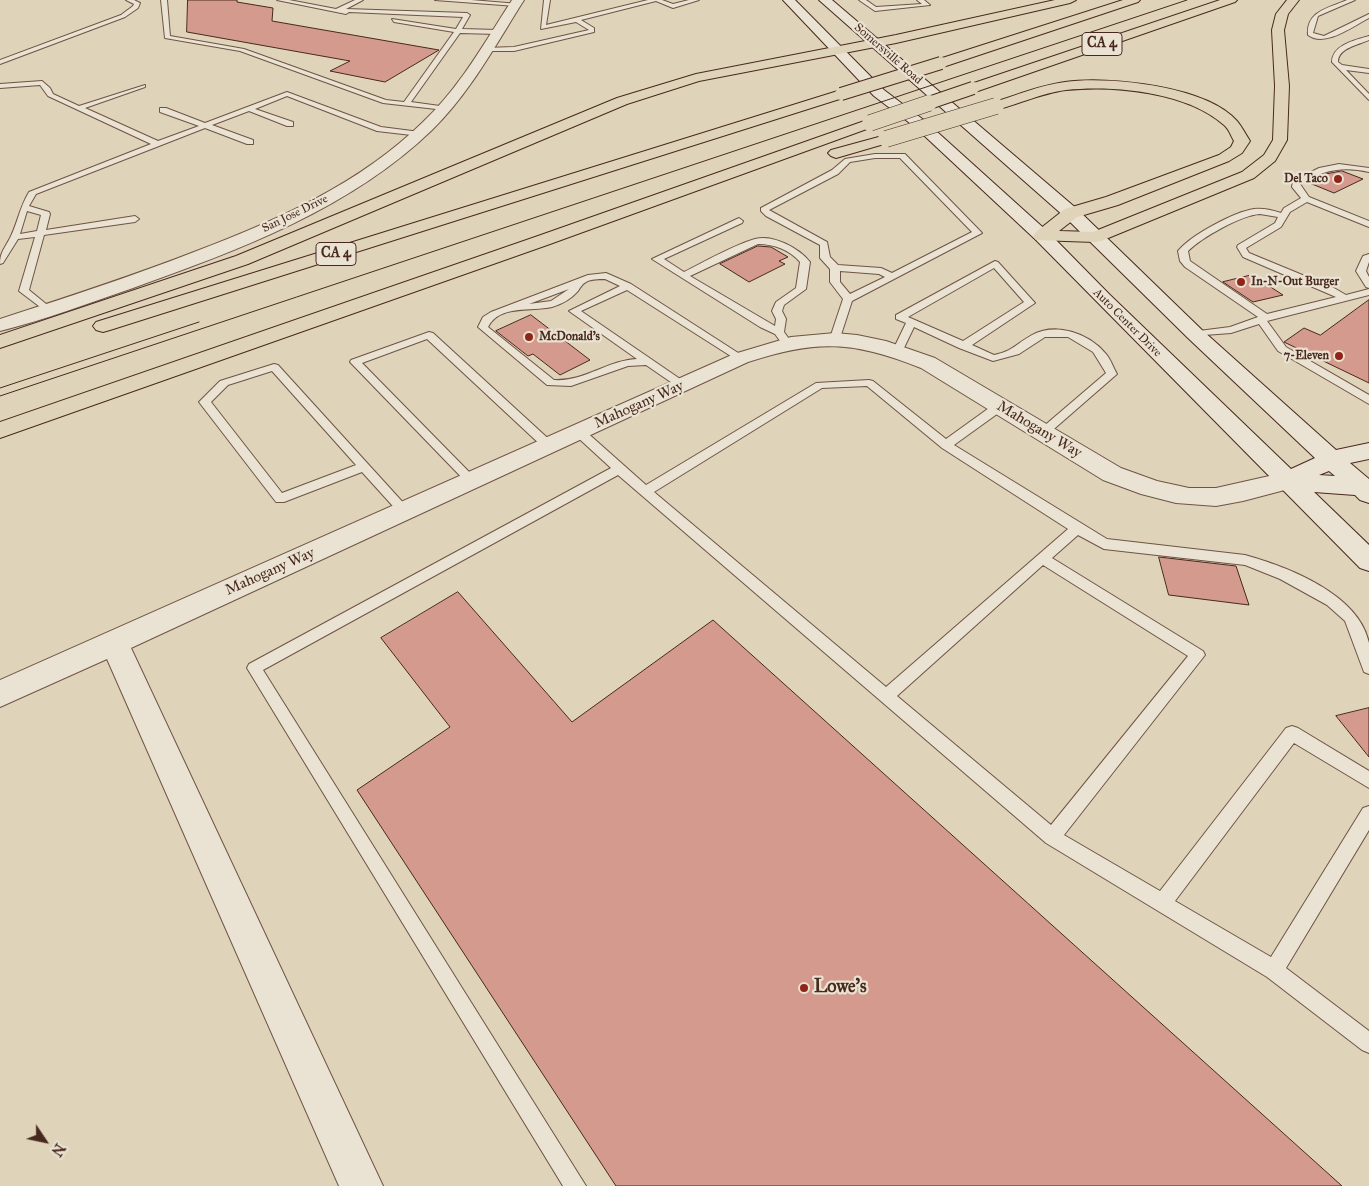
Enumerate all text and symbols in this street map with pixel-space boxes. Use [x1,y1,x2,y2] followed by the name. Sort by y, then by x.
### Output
[851,20,925,88] street label: Somersville Road
[1082,33,1122,56] road number: CA 4
[1284,172,1328,186] place label: Del Taco
[1332,173,1344,185] marker: Del Taco
[260,192,330,236] street label: San Jose Drive
[316,242,356,266] road number: CA 4
[1251,275,1339,289] place label: In-N-Out Burger
[1235,276,1247,288] marker: In-N-Out Burger
[1090,286,1164,360] street label: Auto Center Drive
[539,330,600,344] place label: McDonald's
[523,331,535,343] marker: McDonald's
[1284,349,1329,363] place label: 7-Eleven
[1333,350,1345,362] marker: 7-Eleven
[592,377,686,433] street label: Mahogany Way
[993,398,1085,462] street label: Mahogany Way
[223,544,317,600] street label: Mahogany Way
[814,977,866,999] place label: Lowe's
[798,982,810,994] marker: Lowe's
[20,1116,70,1166] north arrow
[47,1140,68,1159] text: N

